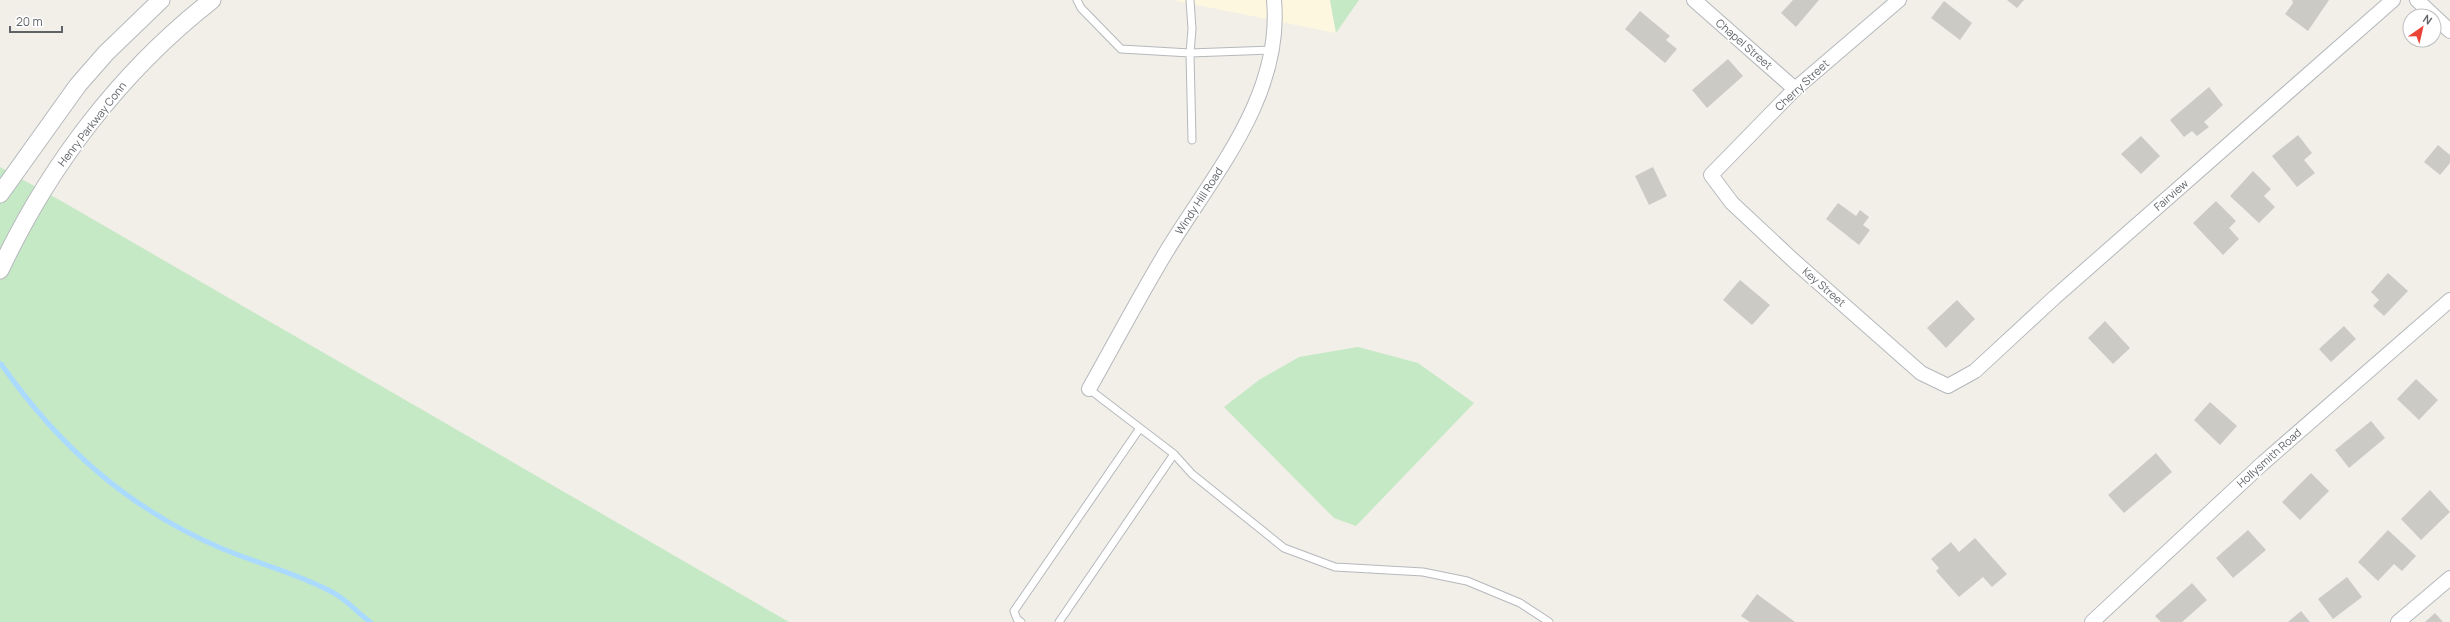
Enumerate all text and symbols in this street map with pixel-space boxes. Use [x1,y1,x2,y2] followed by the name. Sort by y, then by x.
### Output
[10,8,62,34] scale bar
[2402,8,2442,48] north arrow
[2420,11,2435,28] text: N
[16,13,43,30] text: 20 m
[1713,15,1776,72] street label: Chapel Street
[1771,56,1832,114] street label: Cherry Street
[54,78,129,169] street label: Henry Parkway Conn
[1171,164,1226,237] street label: Windy Hill Road
[2150,175,2191,214] street label: Fairview
[1800,264,1849,310] street label: Key Street
[2233,425,2304,491] street label: Hollysmith Road

